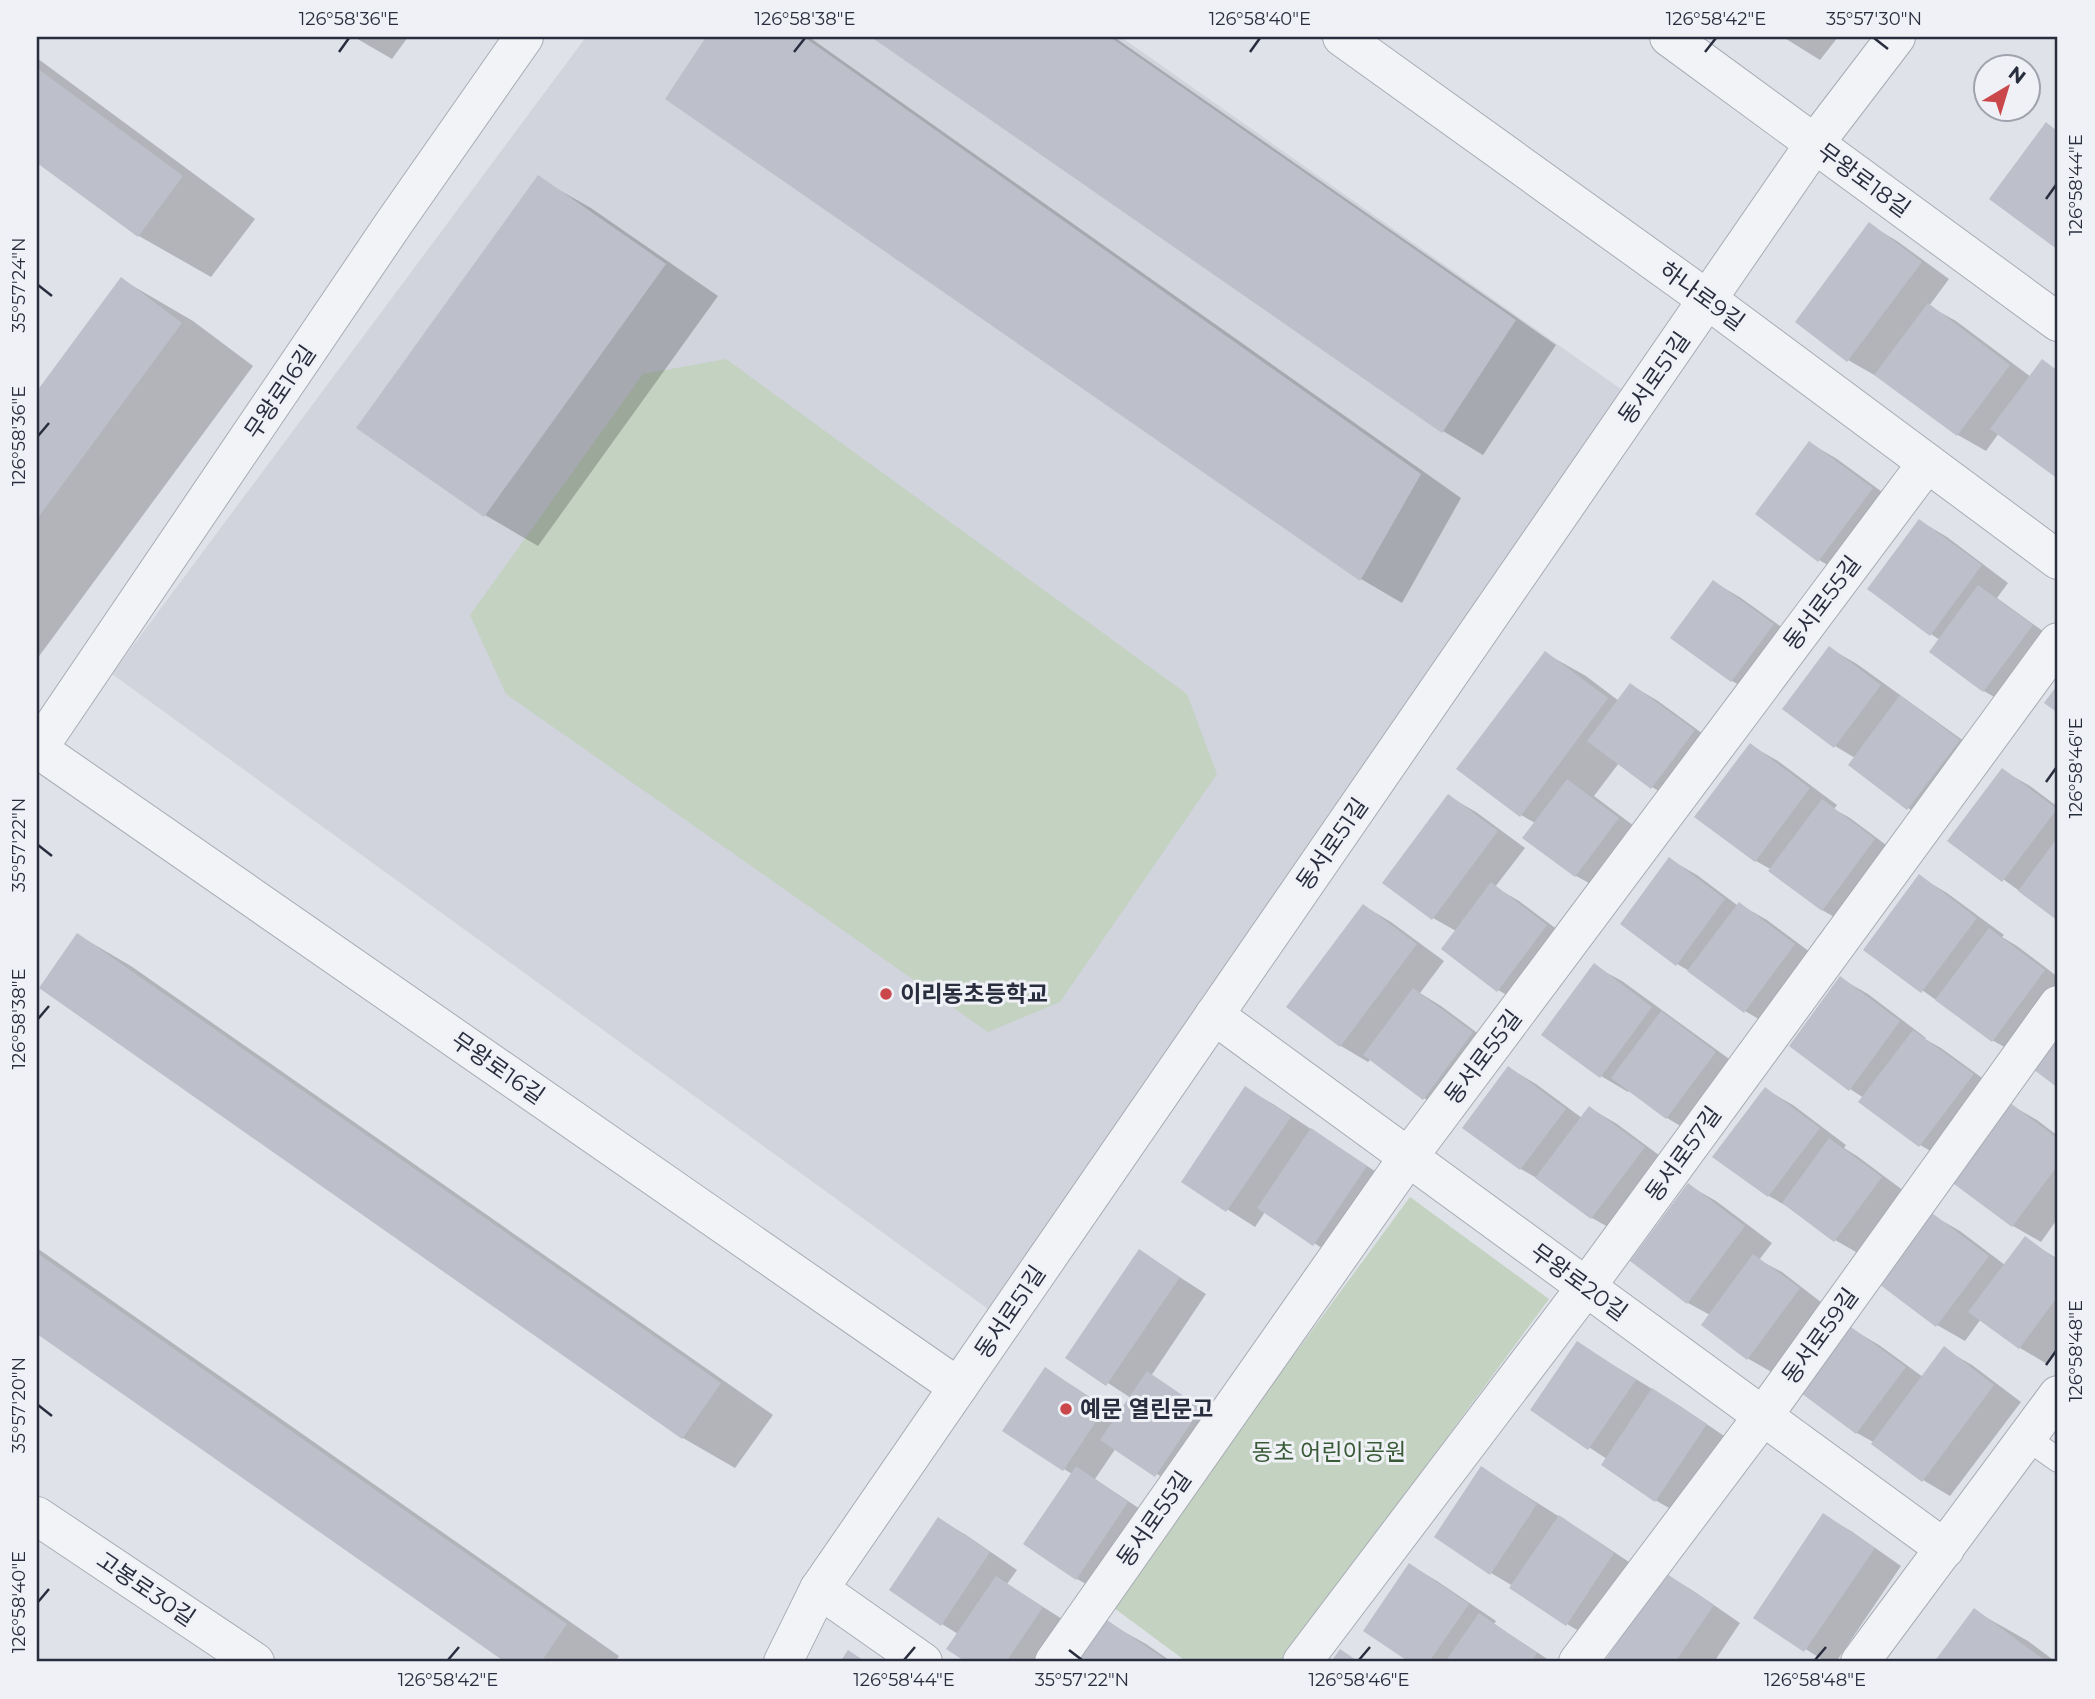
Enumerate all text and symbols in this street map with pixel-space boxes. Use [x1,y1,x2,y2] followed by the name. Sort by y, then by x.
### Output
[299,8,399,30] text: 126°58'36"E
[754,8,856,30] text: 126°58'38"E
[1209,8,1311,30] text: 126°58'40"E
[1666,8,1766,30] text: 126°58'42"E
[1826,8,1922,30] text: 35°57'30"N
[1972,52,2042,122] north arrow
[2004,61,2030,89] text: N
[2065,134,2087,236] text: 126°58'44"E
[1812,137,1916,223] street label: 무왕로18길
[8,237,30,333] text: 35°57'24"N
[1654,256,1750,336] street label: 하나로9길
[1612,327,1696,429] street label: 동서로51길
[238,340,322,444] street label: 무왕로16길
[8,386,30,486] text: 126°58'36"E
[1778,550,1866,656] street label: 동서로55길
[2065,717,2087,819] text: 126°58'46"E
[1290,793,1374,895] street label: 동서로51길
[8,798,30,892] text: 35°57'22"N
[8,968,30,1070] text: 126°58'38"E
[900,980,1048,1008] place label: 이리동초등학교
[878,986,894,1002] marker: 이리동초등학교
[1439,1004,1527,1110] street label: 동서로55길
[446,1026,550,1110] street label: 무왕로16길
[1639,1101,1727,1207] street label: 동서로57길
[1525,1237,1633,1327] street label: 무왕로20길
[969,1260,1051,1364] street label: 동서로51길
[1776,1283,1864,1389] street label: 동서로59길
[2065,1300,2087,1402] text: 126°58'48"E
[8,1357,30,1453] text: 35°57'20"N
[1080,1395,1213,1423] place label: 예문 열린문고
[1058,1401,1074,1417] marker: 예문 열린문고
[1252,1438,1406,1466] park label: 동초 어린이공원
[1111,1466,1197,1572] street label: 동서로55길
[91,1546,201,1632] street label: 고봉로30길
[8,1551,30,1653] text: 126°58'40"E
[398,1669,498,1691] text: 126°58'42"E
[853,1669,955,1691] text: 126°58'44"E
[1035,1669,1129,1691] text: 35°57'22"N
[1308,1669,1410,1691] text: 126°58'46"E
[1764,1669,1866,1691] text: 126°58'48"E

